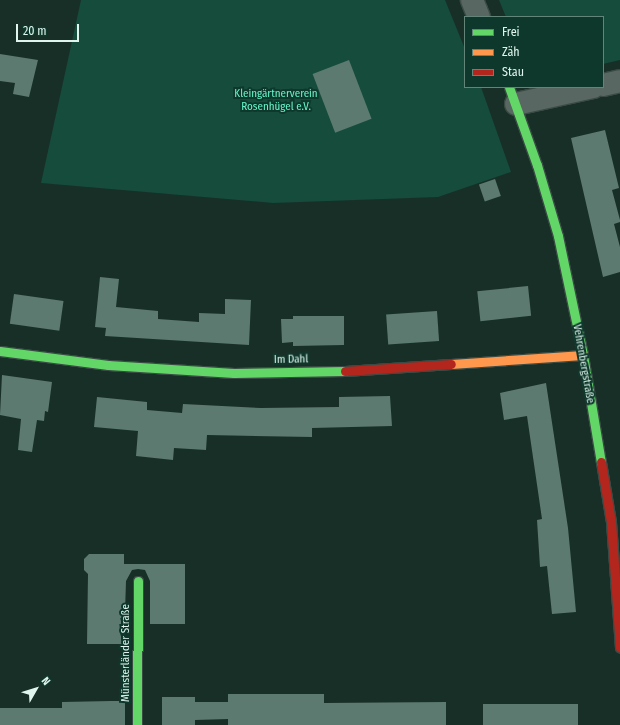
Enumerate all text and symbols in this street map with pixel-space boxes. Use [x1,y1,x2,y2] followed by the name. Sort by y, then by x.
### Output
[18,16,81,42] scale bar
[464,16,604,88] legend
[23,24,47,38] text: 20 m
[502,25,520,39] text: Frei
[502,45,520,59] text: Zäh
[502,65,524,79] text: Stau
[234,88,318,114] park label: Kleingärtnerverein Rosenhügel e.V.
[570,324,596,404] street label: Vehrenbergstraße
[274,353,308,367] street label: Im Dahl
[119,604,133,702] street label: Münsterländer Straße
[16,669,56,709] north arrow
[39,674,53,688] text: N

